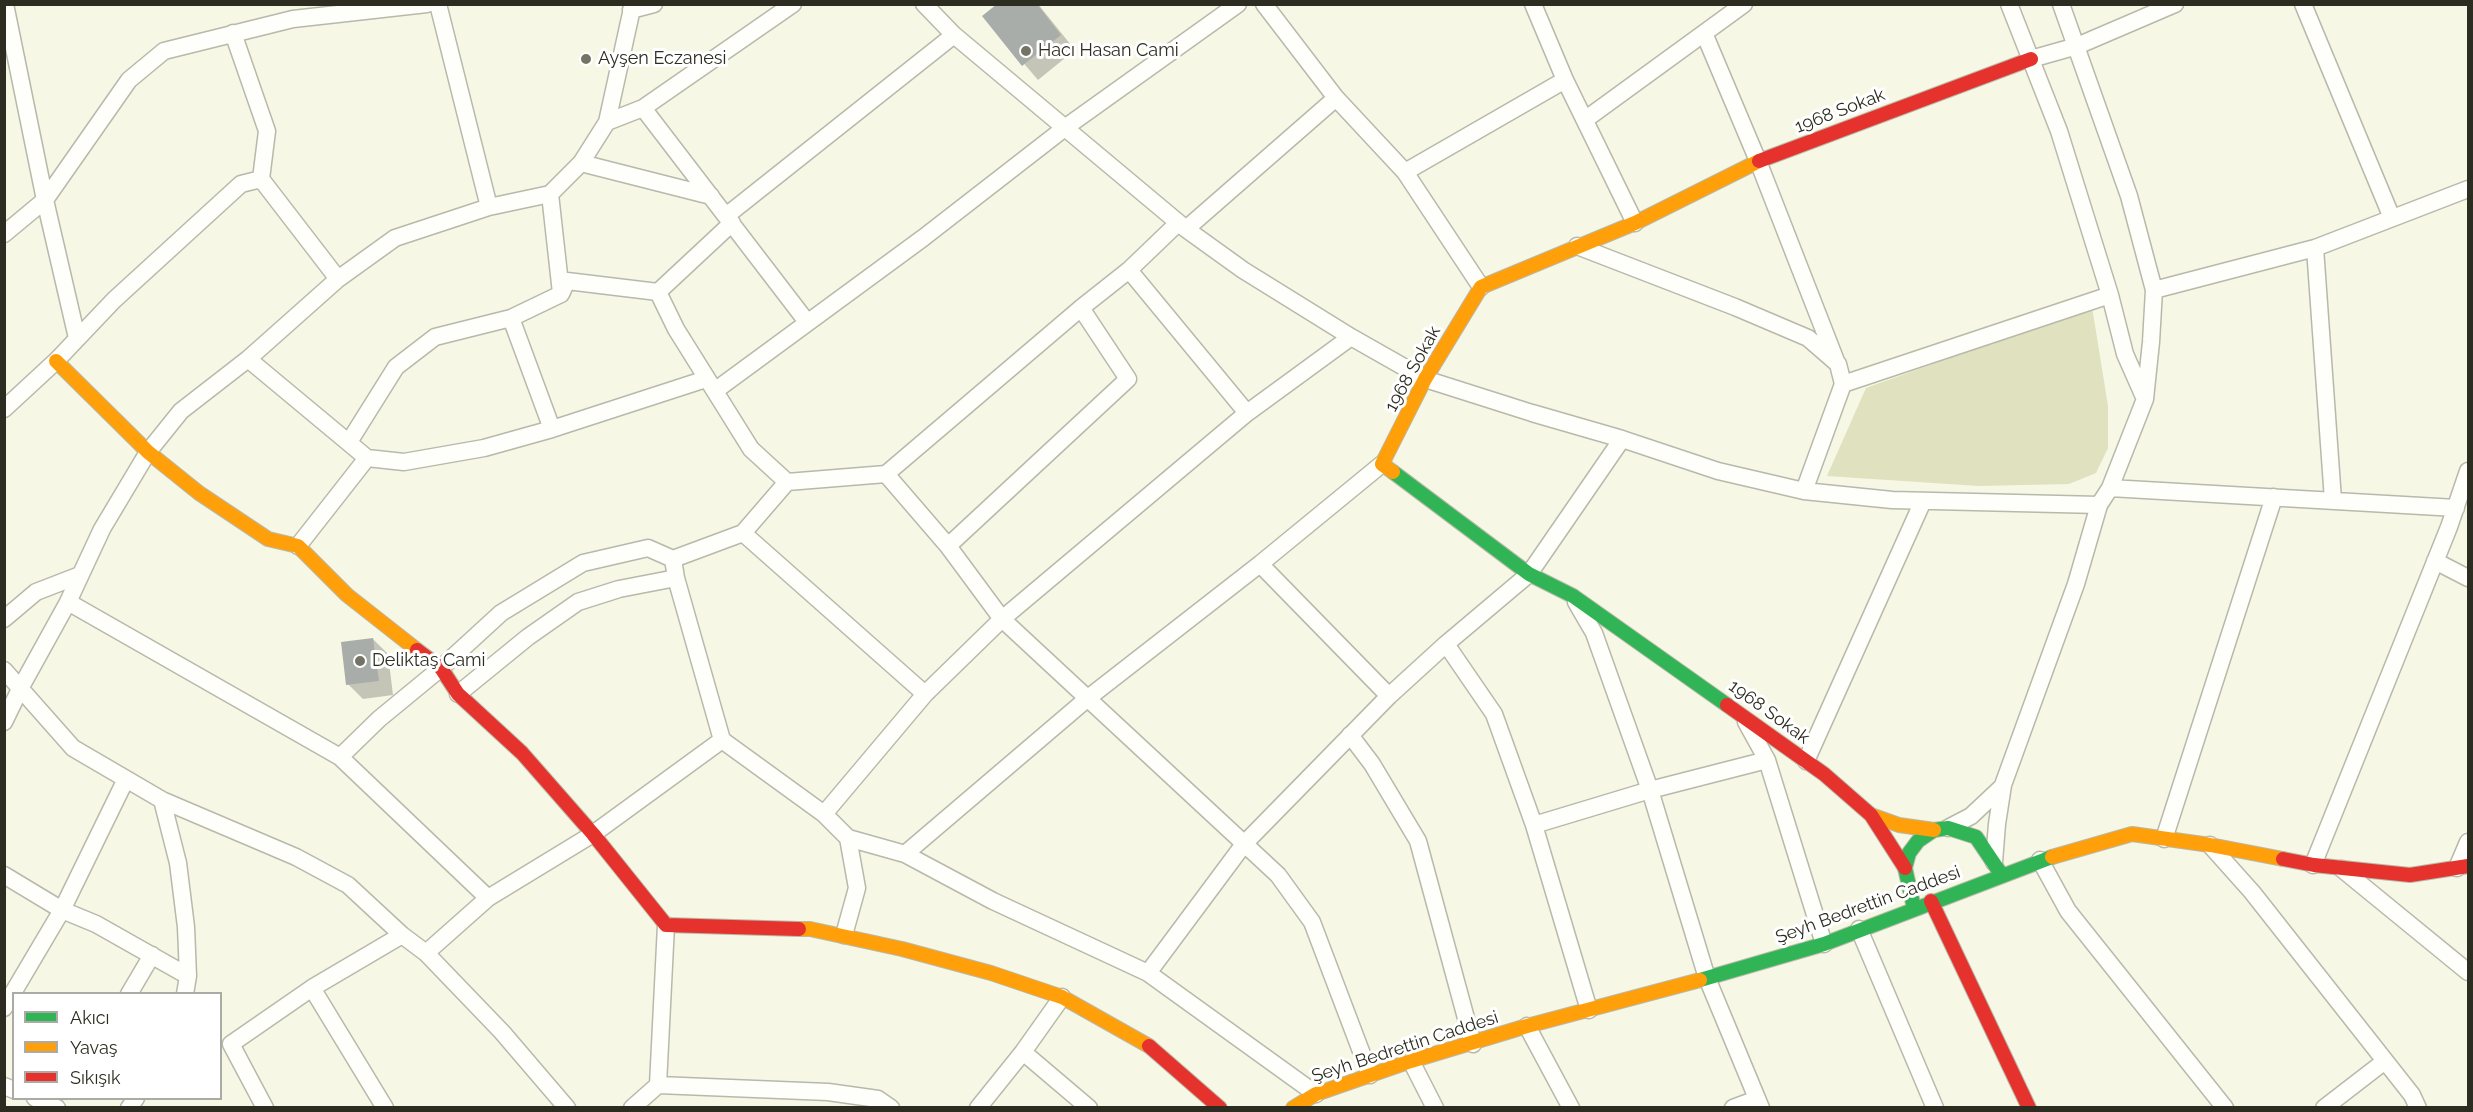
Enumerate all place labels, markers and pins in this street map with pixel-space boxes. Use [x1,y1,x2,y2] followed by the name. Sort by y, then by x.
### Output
[1038,40,1179,62] place label: Hacı Hasan Cami
[1019,44,1033,58] marker: Hacı Hasan Cami
[598,48,726,70] place label: Ayşen Eczanesi
[579,52,593,66] marker: Ayşen Eczanesi
[372,650,486,672] place label: Deliktaş Cami
[353,654,367,668] marker: Deliktaş Cami

